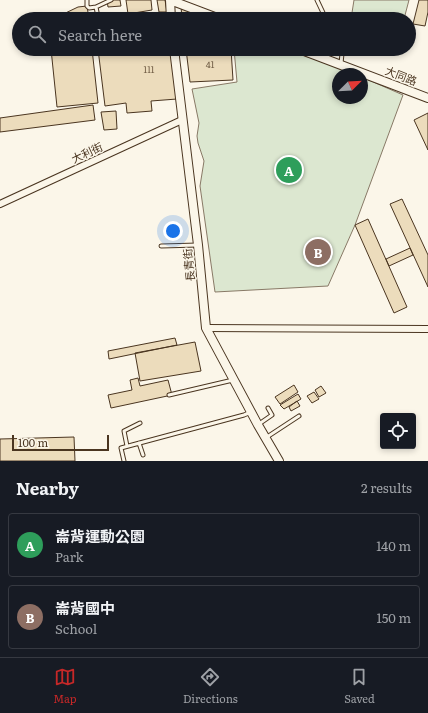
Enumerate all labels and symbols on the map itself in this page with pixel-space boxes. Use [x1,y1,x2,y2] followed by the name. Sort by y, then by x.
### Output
[206,57,215,71] house number: 41
[144,62,155,76] house number: 111
[383,62,420,88] street label: 大同路
[332,68,368,104] north arrow
[68,138,105,166] street label: 大利街
[276,155,302,185] pin: A
[163,221,183,241] your location
[305,237,331,267] pin: B
[178,248,198,282] street label: 長青街
[12,433,109,452] scale bar

